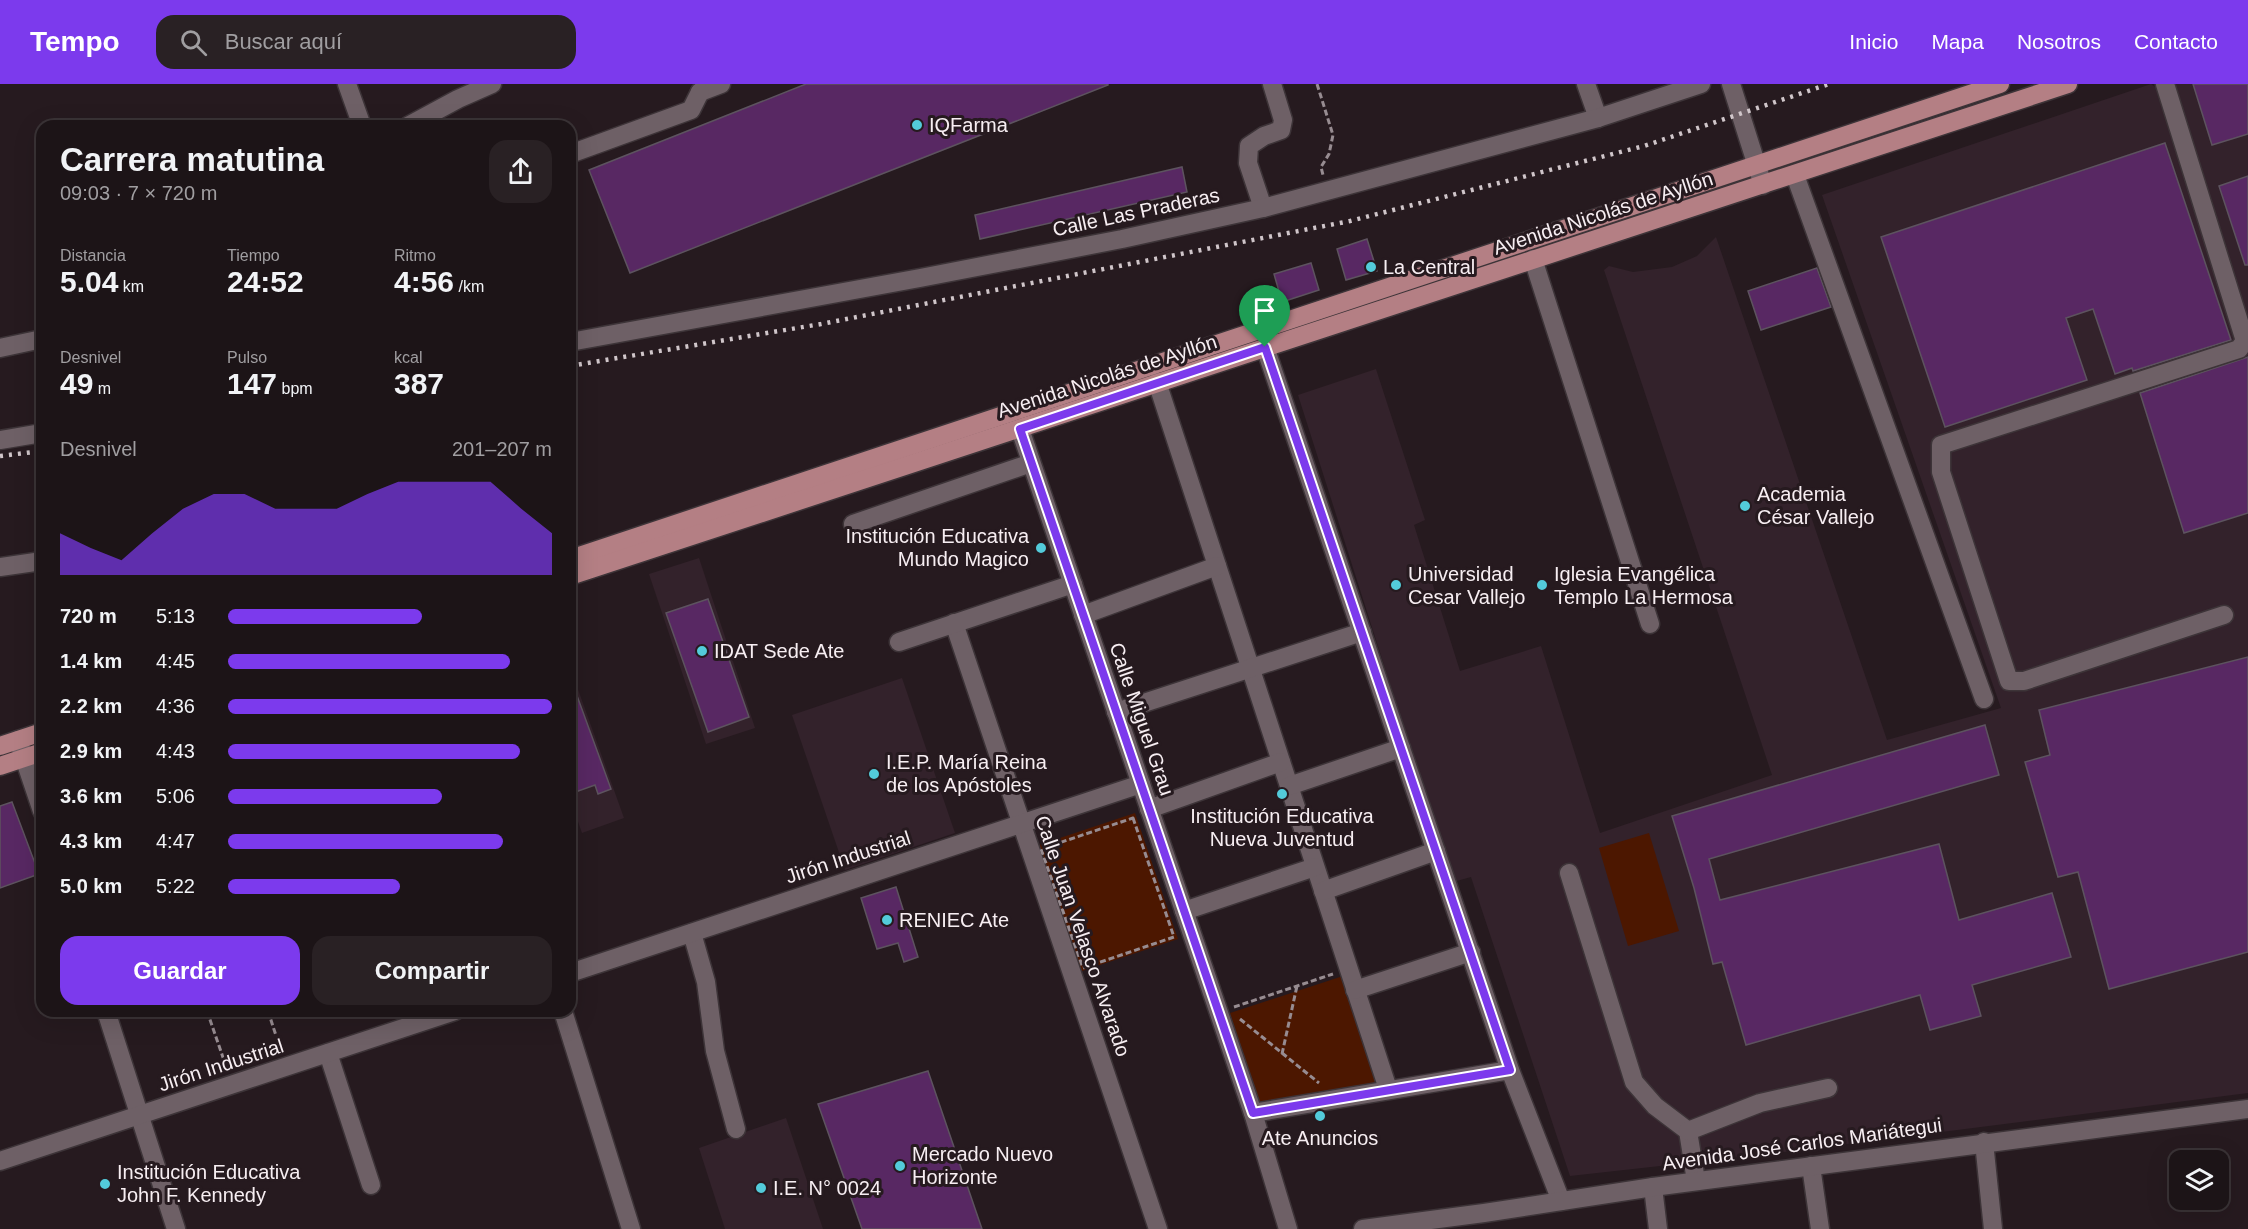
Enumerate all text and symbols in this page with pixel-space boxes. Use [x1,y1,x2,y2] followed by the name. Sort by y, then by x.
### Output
[156,15,576,69] search box
[30,26,120,57] text: Tempo
[177,26,210,59] icon: search
[225,29,342,54] text: Buscar aquí
[1849,30,1898,53] text: Inicio
[1931,30,1984,53] text: Mapa
[2017,30,2101,53] text: Nosotros
[2134,30,2218,53] text: Contacto
[929,114,1009,136] place label: IQFarma
[910,118,924,132] marker: IQFarma
[489,140,552,203] button: share
[60,141,324,178] text: Carrera matutina
[1491,167,1715,259] street label: Avenida Nicolás de Ayllón
[60,182,217,204] text: 09:03 · 7 × 720 m
[1051,184,1221,240] street label: Calle Las Praderas
[60,247,126,264] text: Distancia
[227,247,280,264] text: Tiempo
[394,247,436,264] text: Ritmo
[1383,256,1475,278] place label: La Central
[1364,260,1378,274] marker: La Central
[60,265,118,298] text: 5.04
[227,265,304,298] text: 24:52
[394,265,454,298] text: 4:56
[118,278,144,295] text: km
[454,278,484,295] text: /km
[1239,285,1290,347] pin
[1248,294,1281,327] icon: arrive
[995,330,1219,422] street label: Avenida Nicolás de Ayllón
[60,349,121,366] text: Desnivel
[227,349,267,366] text: Pulso
[394,349,422,366] text: kcal
[60,367,93,400] text: 49
[227,367,277,400] text: 147
[394,367,444,400] text: 387
[93,380,111,397] text: m
[277,380,313,397] text: bpm
[60,438,137,460] text: Desnivel
[452,438,552,460] text: 201–207 m
[1757,483,1874,528] place label: Academia César Vallejo
[1738,499,1752,513] marker: Academia César Vallejo
[846,525,1030,570] place label: Institución Educativa Mundo Magico
[1034,541,1048,555] marker: Institución Educativa Mundo Magico
[1408,563,1525,608] place label: Universidad Cesar Vallejo
[1554,563,1734,608] place label: Iglesia Evangélica Templo La Hermosa
[1389,578,1403,592] marker: Universidad Cesar Vallejo
[1535,578,1549,592] marker: Iglesia Evangélica Templo La Hermosa
[60,605,117,627] text: 720 m
[156,605,195,627] text: 5:13
[714,640,844,662] place label: IDAT Sede Ate
[1106,640,1178,798] street label: Calle Miguel Grau
[695,644,709,658] marker: IDAT Sede Ate
[60,650,122,672] text: 1.4 km
[156,650,195,672] text: 4:45
[60,695,122,717] text: 2.2 km
[156,695,195,717] text: 4:36
[60,740,122,762] text: 2.9 km
[156,740,195,762] text: 4:43
[886,751,1048,796] place label: I.E.P. María Reina de los Apóstoles
[867,767,881,781] marker: I.E.P. María Reina de los Apóstoles
[60,785,122,807] text: 3.6 km
[156,785,195,807] text: 5:06
[1275,787,1289,801] marker: Institución Educativa Nueva Juventud
[1190,805,1375,850] place label: Institución Educativa Nueva Juventud
[1031,813,1135,1059] street label: Calle Juan Velasco Alvarado
[783,826,913,888] street label: Jirón Industrial
[60,830,122,852] text: 4.3 km
[156,830,195,852] text: 4:47
[60,875,122,897] text: 5.0 km
[156,875,195,897] text: 5:22
[899,909,1009,931] place label: RENIEC Ate
[880,913,894,927] marker: RENIEC Ate
[60,936,300,1005] button: Guardar
[312,936,552,1005] button: Compartir
[156,1034,286,1096] street label: Jirón Industrial
[1313,1109,1327,1123] marker: Ate Anuncios
[1661,1113,1943,1175] street label: Avenida José Carlos Mariátegui
[1262,1127,1378,1149] place label: Ate Anuncios
[912,1143,1053,1188] place label: Mercado Nuevo Horizonte
[2169,1150,2229,1210] map controls
[2169,1150,2229,1210] button: layers
[893,1159,907,1173] marker: Mercado Nuevo Horizonte
[117,1161,301,1206] place label: Institución Educativa John F. Kennedy
[98,1177,112,1191] marker: Institución Educativa John F. Kennedy
[773,1177,881,1199] place label: I.E. N° 0024
[754,1181,768,1195] marker: I.E. N° 0024

